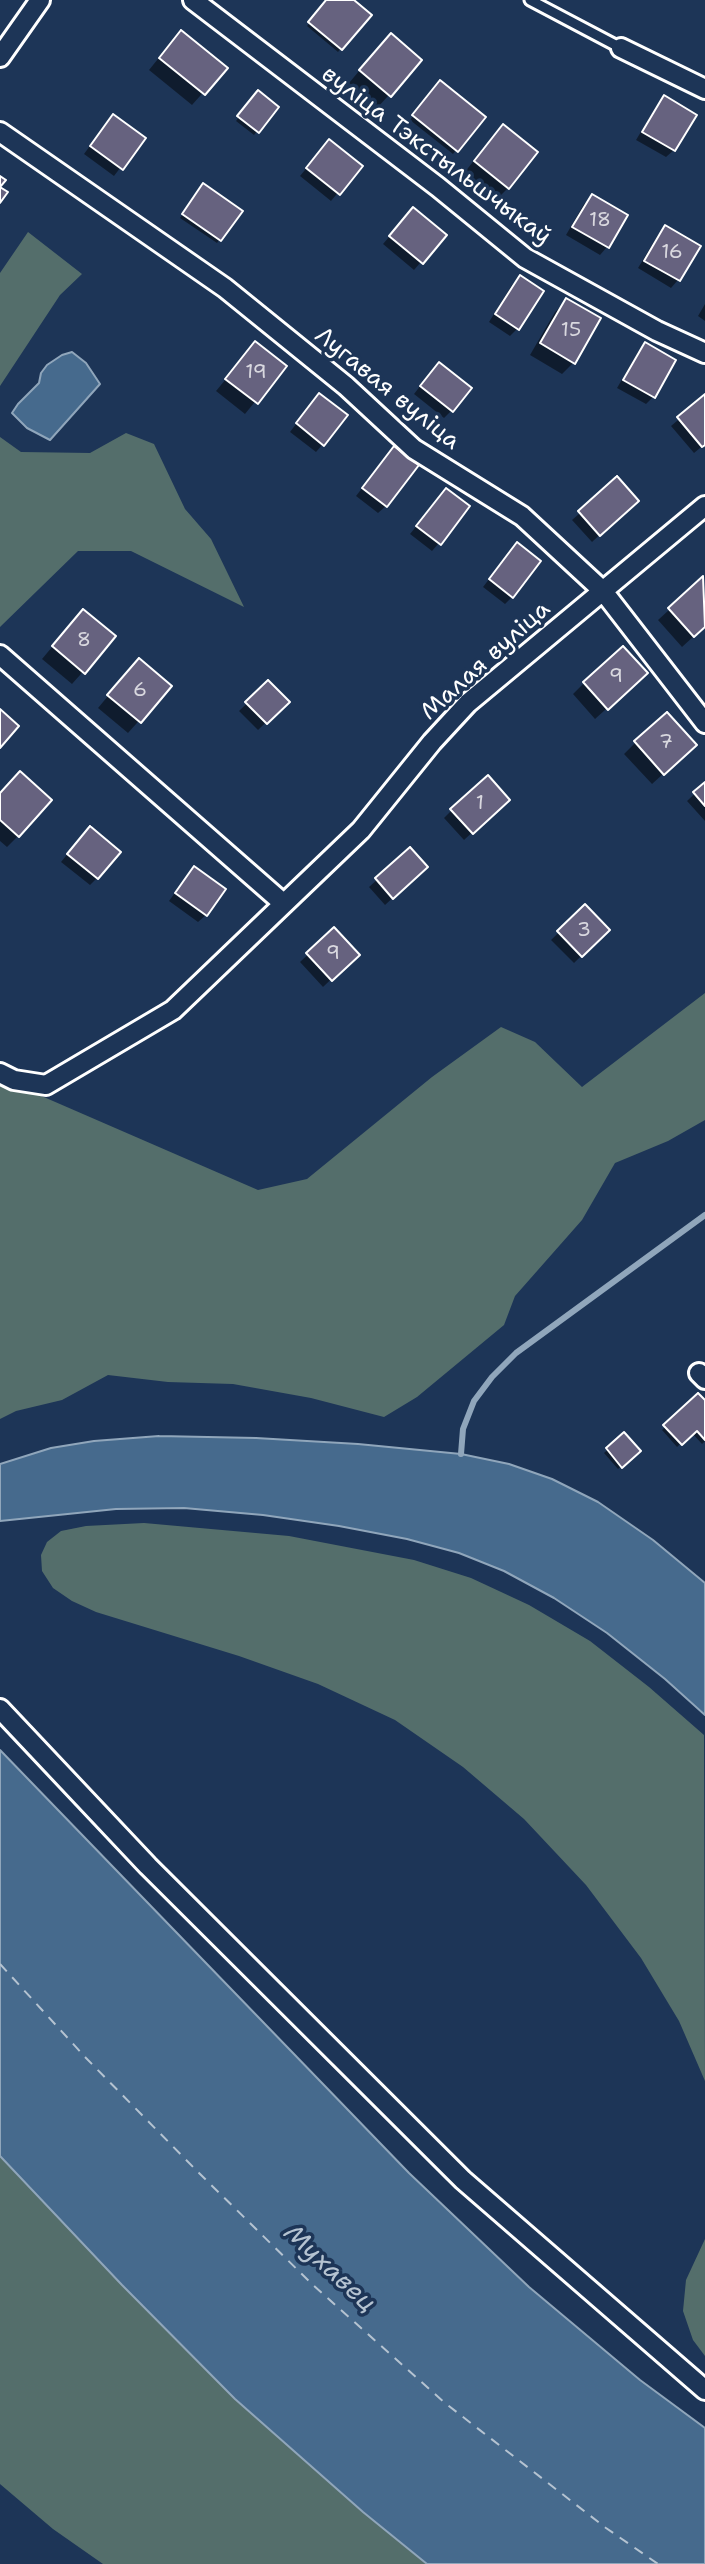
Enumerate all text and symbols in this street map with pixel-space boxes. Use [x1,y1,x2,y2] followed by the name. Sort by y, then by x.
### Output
[315,60,557,252] street label: вуліца Тэкстыльшчыкаў
[589,209,611,233] house number: 18
[661,241,683,265] house number: 16
[561,319,581,343] house number: 15
[309,322,465,456] street label: Лугавая вуліца
[245,361,267,385] house number: 19
[415,595,557,727] street label: Малая вуліца
[77,629,91,653] house number: 8
[609,665,623,689] house number: 9
[133,679,147,703] house number: 6
[659,731,673,755] house number: 7
[476,792,484,816] house number: 1
[577,919,591,943] house number: 3
[326,942,340,966] house number: 9
[276,2218,382,2320] water label: Мухавец

